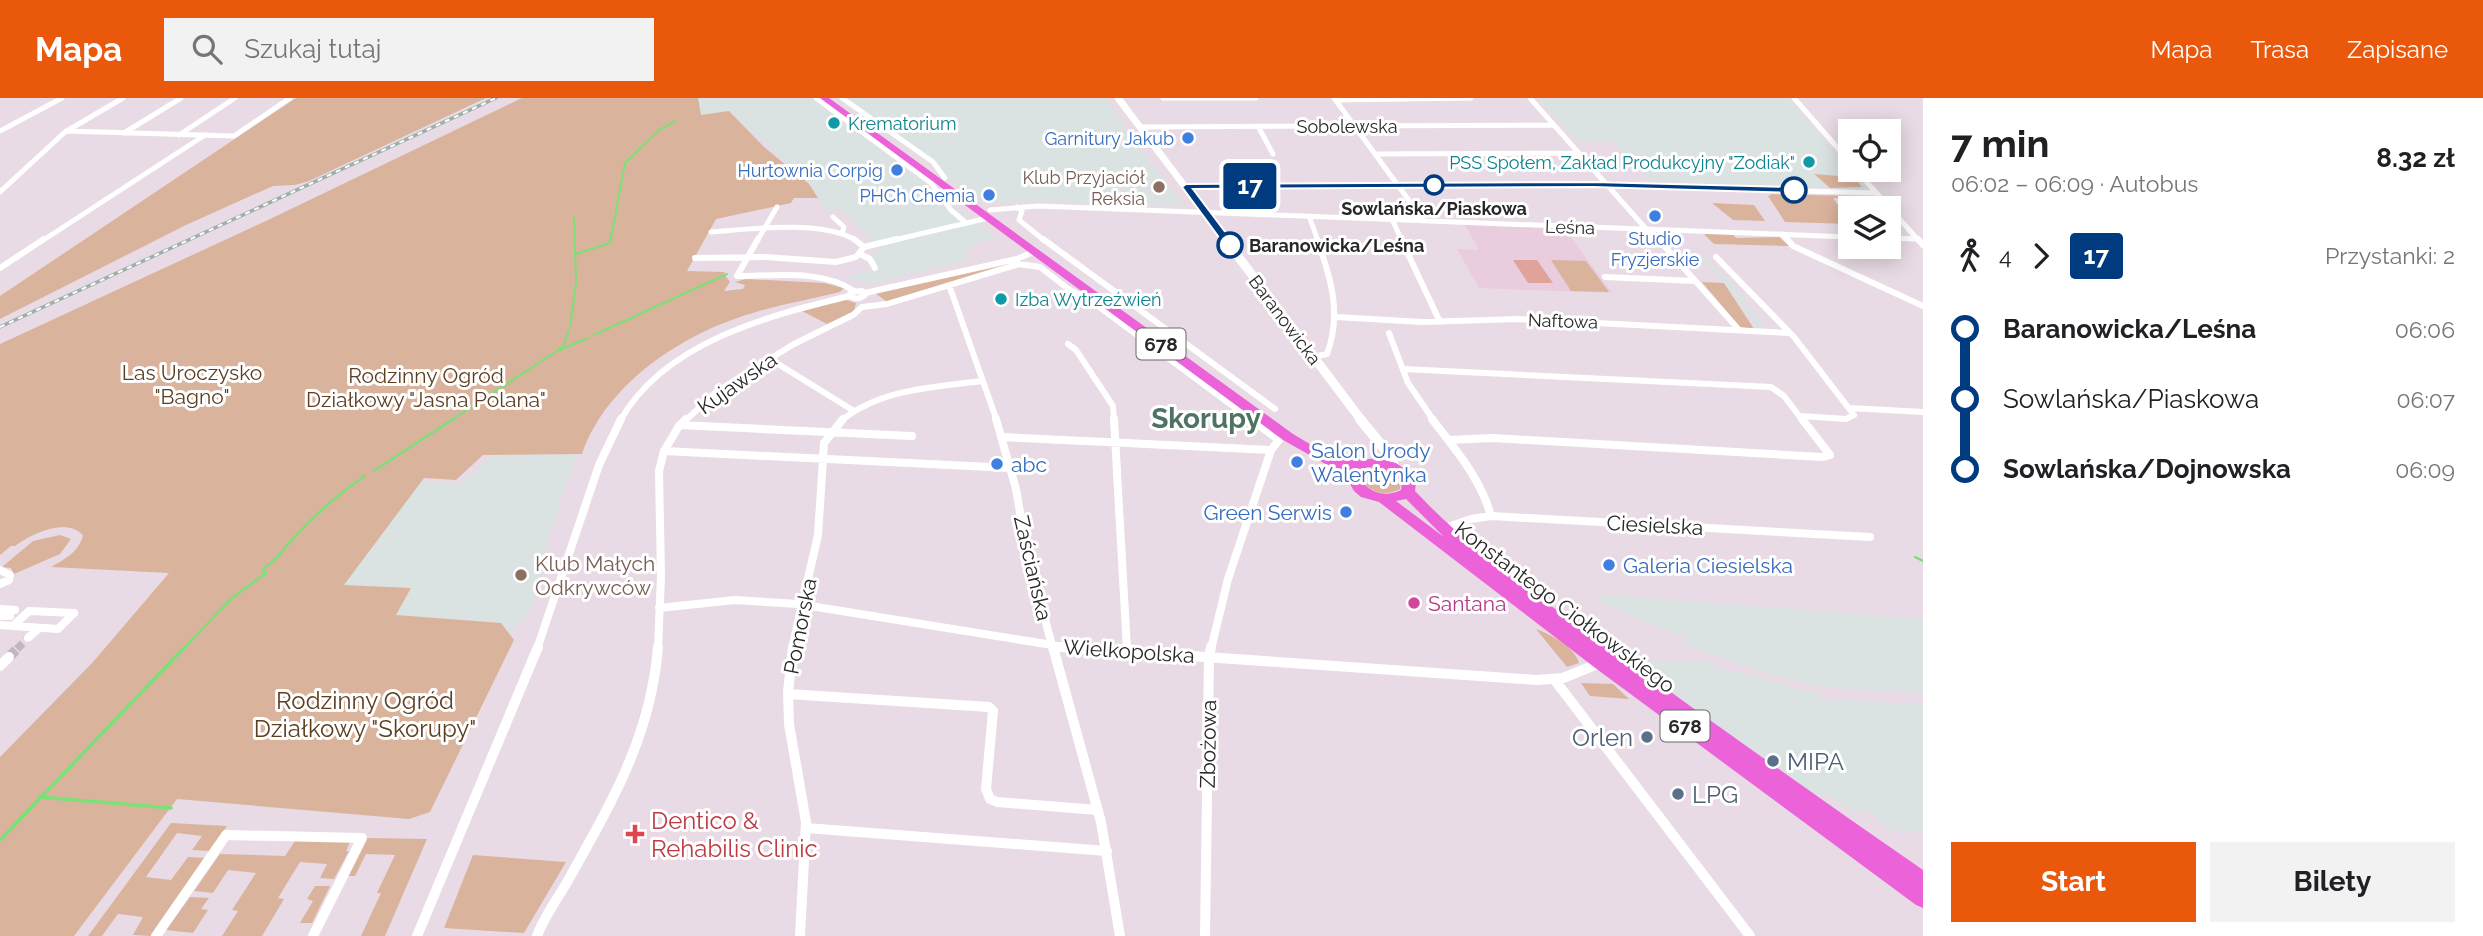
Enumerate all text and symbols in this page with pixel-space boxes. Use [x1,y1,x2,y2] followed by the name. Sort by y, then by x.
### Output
[164,18,654,81] search box
[35,30,122,69] text: Mapa
[188,30,226,68] icon: search
[244,34,381,64] text: Szukaj tutaj
[2151,35,2212,64] text: Mapa
[2250,35,2309,64] text: Trasa
[2347,35,2448,64] text: Zapisane
[848,113,957,134] place label: Krematorium
[826,115,842,131] marker: Krematorium
[1296,116,1398,137] street label: Sobolewska
[1838,119,1901,259] map controls
[1838,119,1901,182] button: locate
[1951,121,2049,166] text: 7 min
[1044,128,1174,149] place label: Garnitury Jakub
[1180,130,1196,146] marker: Garnitury Jakub
[2376,143,2455,173] text: 8.32 zł
[1449,152,1795,173] place label: PSS Społem, Zakład Produkcyjny "Zodiak"
[1801,154,1817,170] marker: PSS Społem, Zakład Produkcyjny "Zodiak"
[737,160,883,181] place label: Hurtownia Corpig
[889,162,905,178] marker: Hurtownia Corpig
[1218,163,1282,209] line badge: 17
[1022,167,1146,209] place label: Klub Przyjaciół Reksia
[1951,170,2198,197] text: 06:02 – 06:09 · Autobus
[1237,171,1263,200] text: 17
[1424,175,1444,195] marker: Sowlańska/Piaskowa
[1781,177,1807,203] unlabelled marker
[1151,179,1167,195] marker: Klub Przyjaciół Reksia
[859,185,975,206] place label: PHCh Chemia
[981,187,997,203] marker: PHCh Chemia
[1838,196,1901,259] button: layers
[1341,198,1527,219] place label: Sowlańska/Piaskowa
[1647,208,1663,224] marker: Studio Fryzjerskie
[1545,216,1595,238] street label: Leśna
[1611,228,1700,270] place label: Studio Fryzjerskie
[1217,232,1243,258] marker: Baranowicka/Leśna
[1249,235,1424,256] place label: Baranowicka/Leśna
[1951,237,1989,275] icon: walk
[2022,237,2060,275] icon: forward
[2084,241,2109,270] text: 17
[1999,242,2012,269] text: 4
[2325,242,2455,269] text: Przystanki: 2
[1245,271,1325,369] street label: Baranowicka
[1015,289,1162,310] place label: Izba Wytrzeźwień
[993,291,1009,307] marker: Izba Wytrzeźwień
[1528,309,1598,333] street label: Naftowa
[2003,314,2256,344] text: Baranowicka/Leśna
[2395,316,2455,343] text: 06:06
[1136,328,1186,360] road number: 678
[693,347,781,419] street label: Kujawska
[122,360,262,409] park label: Las Uroczysko "Bagno"
[306,363,546,412] park label: Rodzinny Ogród Działkowy "Jasna Polana"
[2003,384,2259,414] text: Sowlańska/Piaskowa
[2397,386,2455,413] text: 06:07
[1151,402,1261,435] district label: Skorupy
[1311,438,1431,487] place label: Salon Urody Walentynka
[1011,452,1047,477] place label: abc
[1289,454,1305,470] marker: Salon Urody Walentynka
[2003,454,2291,484] text: Sowlańska/Dojnowska
[989,456,1005,472] marker: abc
[2395,456,2455,483] text: 06:09
[1203,500,1332,525] place label: Green Serwis
[1338,504,1354,520] marker: Green Serwis
[1606,510,1704,540] street label: Ciesielska
[1009,513,1057,623] street label: Zaściańska
[1450,516,1680,698] street label: Konstantego Ciołkowskiego
[535,551,655,600] place label: Klub Małych Odkrywców
[1623,553,1793,578] place label: Galeria Ciesielska
[1601,557,1617,573] marker: Galeria Ciesielska
[513,567,529,583] marker: Klub Małych Odkrywców
[778,576,822,676] street label: Pomorska
[1428,591,1507,616] place label: Santana
[1406,595,1422,611] marker: Santana
[1063,634,1195,668] street label: Wielkopolska
[254,686,476,743] park label: Rodzinny Ogród Działkowy "Skorupy"
[1195,699,1221,789] street label: Zbożowa
[1660,710,1710,741] road number: 678
[1572,723,1633,752] place label: Orlen
[1639,729,1655,745] marker: Orlen
[1787,747,1844,776] place label: MIPA
[1765,753,1781,769] marker: MIPA
[1692,780,1738,809] place label: LPG
[1670,786,1686,802] marker: LPG
[651,806,818,863] place label: Dentico & Rehabilis Clinic
[625,824,645,844] marker: Dentico & Rehabilis Clinic
[1951,842,2196,922] button: Start
[2210,842,2455,922] button: Bilety

